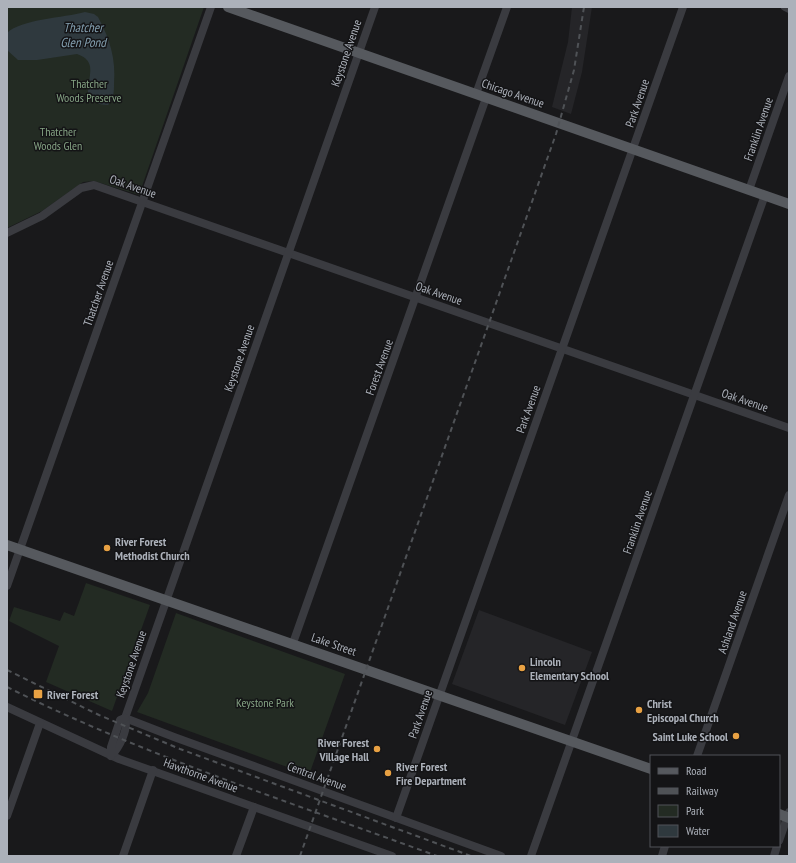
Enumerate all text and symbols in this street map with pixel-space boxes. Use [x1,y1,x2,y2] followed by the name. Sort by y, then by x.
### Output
[328,17,364,89] street label: Keystone Avenue
[60,19,108,51] water label: Thatcher Glen Pond
[480,75,546,111] street label: Chicago Avenue
[56,76,122,105] park label: Thatcher Woods Preserve
[622,77,652,129] street label: Park Avenue
[740,95,776,163] street label: Franklin Avenue
[34,124,82,153] park label: Thatcher Woods Glen
[108,171,158,201] street label: Oak Avenue
[80,258,116,328] street label: Thatcher Avenue
[414,278,464,308] street label: Oak Avenue
[221,322,257,394] street label: Keystone Avenue
[362,337,396,397] street label: Forest Avenue
[512,383,544,435] street label: Park Avenue
[720,385,770,415] street label: Oak Avenue
[619,488,655,556] street label: Franklin Avenue
[115,534,190,563] place label: River Forest Methodist Church
[102,543,112,553] marker: River Forest Methodist Church
[714,588,750,655] street label: Ashland Avenue
[113,628,149,700] street label: Keystone Avenue
[310,629,359,659] street label: Lake Street
[530,654,609,683] place label: Lincoln Elementary School
[517,663,527,673] marker: Lincoln Elementary School
[47,687,99,702] place label: River Forest
[32,688,44,700] marker: River Forest
[405,688,435,740] street label: Park Avenue
[236,695,294,710] park label: Keystone Park
[647,696,719,725] place label: Christ Episcopal Church
[634,705,644,715] marker: Christ Episcopal Church
[652,729,728,744] place label: Saint Luke School
[731,731,741,741] marker: Saint Luke School
[318,735,370,764] place label: River Forest Village Hall
[372,744,382,754] marker: River Forest Village Hall
[162,755,240,795] street label: Hawthorne Avenue
[650,755,780,847] legend
[285,758,349,794] street label: Central Avenue
[396,759,467,788] place label: River Forest Fire Department
[686,763,706,778] text: Road
[383,768,393,778] marker: River Forest Fire Department
[686,783,719,798] text: Railway
[686,803,704,818] text: Park
[686,823,711,838] text: Water

